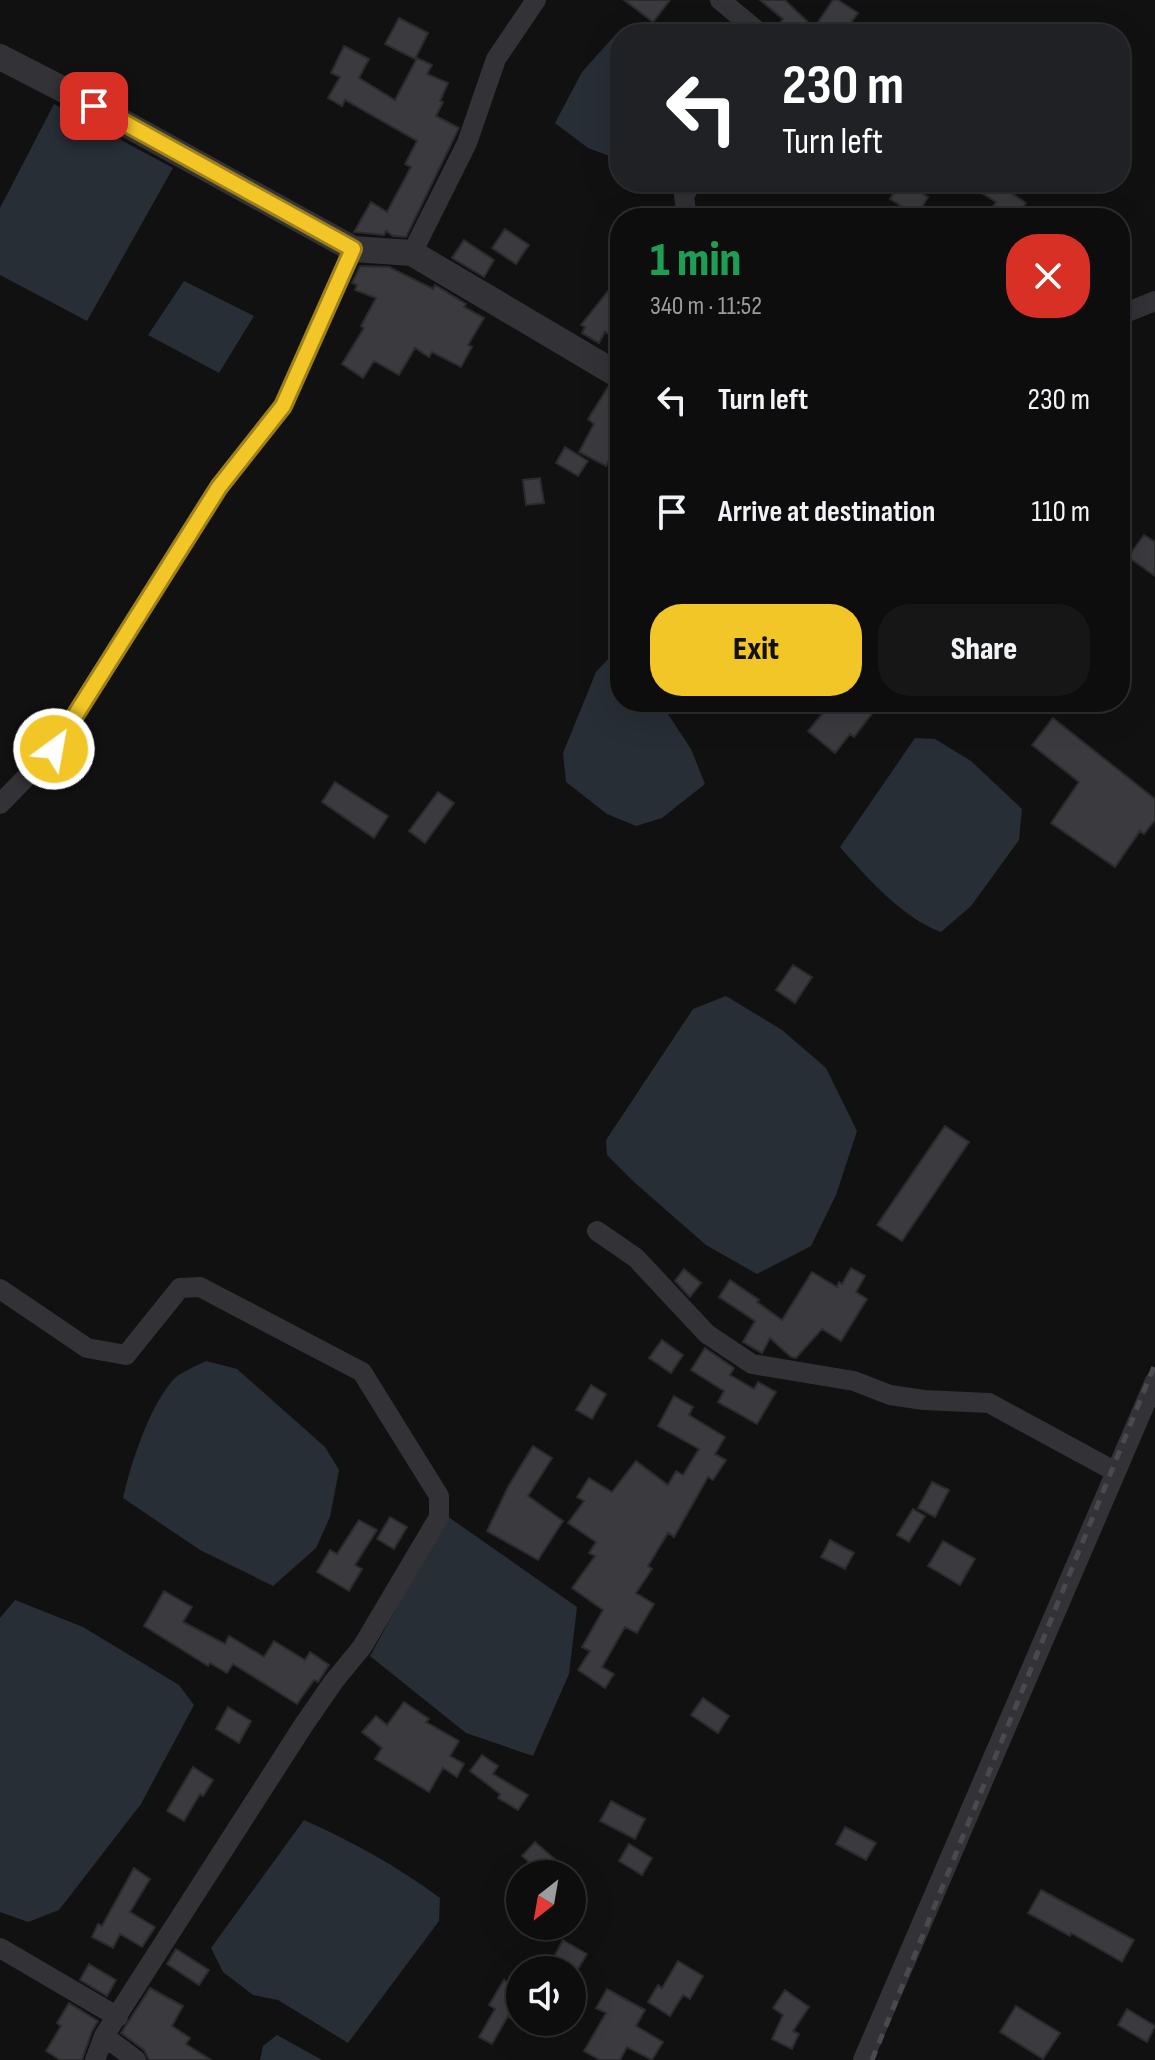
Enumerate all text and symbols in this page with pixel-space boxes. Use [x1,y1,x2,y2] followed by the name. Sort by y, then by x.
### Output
[782,53,904,120] text: 230 m
[650,56,754,160] icon: left
[60,72,128,140] pin
[72,84,116,128] icon: arrive
[782,121,883,164] text: Turn left
[650,232,741,289] text: 1 min
[1006,234,1090,318] button: close
[650,291,762,322] text: 340 m · 11:52
[650,378,694,422] icon: left
[718,382,808,418] text: Turn left
[1028,382,1090,418] text: 230 m
[650,490,694,534] icon: arrive
[718,494,935,530] text: Arrive at destination
[1032,494,1090,530] text: 110 m
[650,604,862,696] button: Exit
[878,604,1090,696] button: Share
[12,707,96,791] position arrow
[506,1860,586,1940] north arrow
[506,1860,586,2036] map controls
[506,1956,586,2036] button: sound

